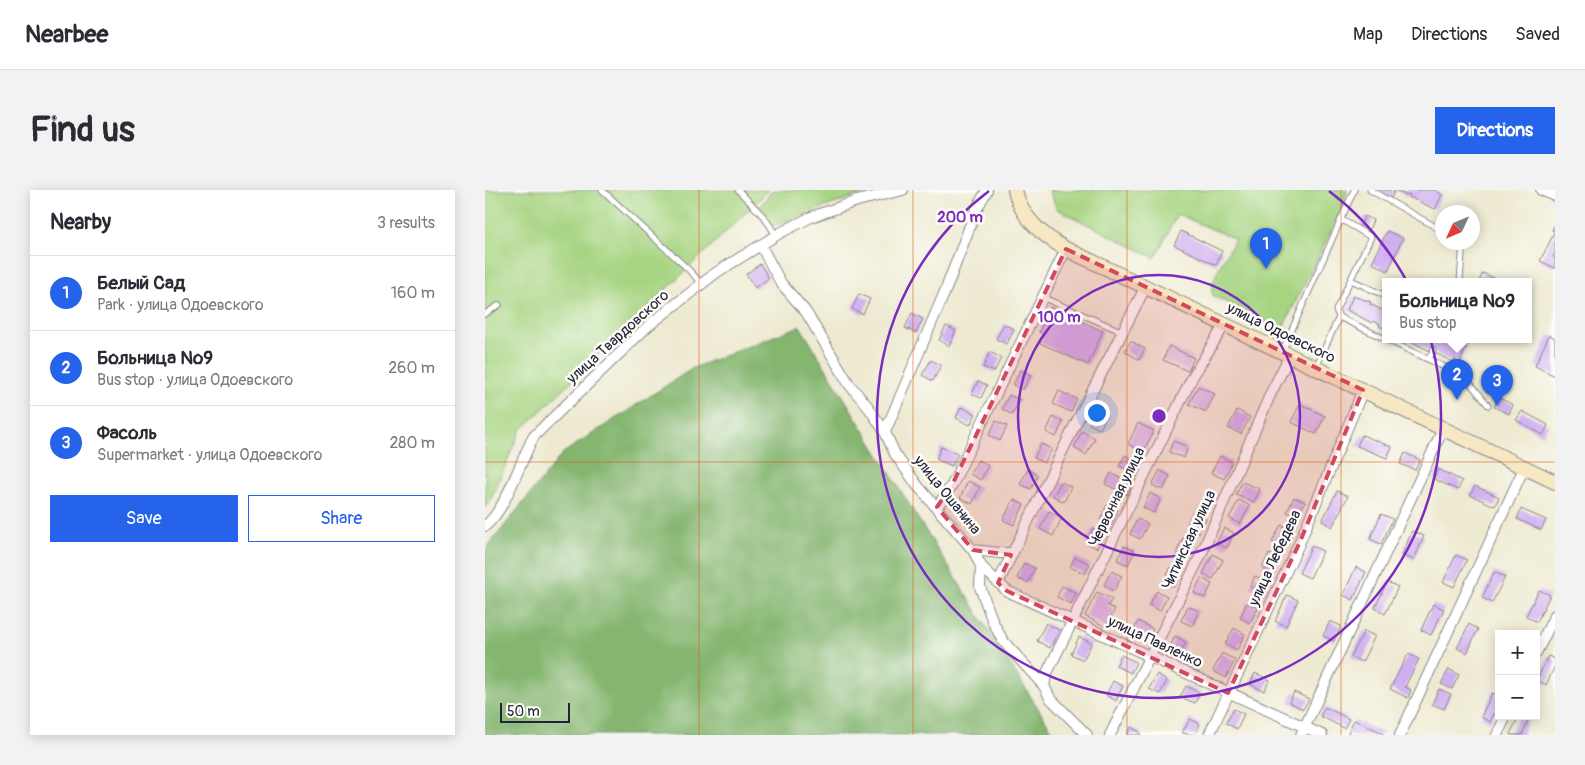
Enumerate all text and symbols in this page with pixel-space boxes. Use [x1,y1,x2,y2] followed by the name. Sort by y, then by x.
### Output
[25,20,108,49] text: Nearbee
[1353,23,1383,46] text: Map
[1411,23,1487,46] text: Directions
[1515,23,1560,46] text: Saved
[1435,107,1555,154] button: Directions
[30,108,135,152] text: Find us
[1435,205,1480,250] north arrow
[937,208,983,227] text: 200 m
[50,209,111,236] text: Nearby
[377,213,435,233] text: 3 results
[1250,228,1282,269] pin: 1
[97,271,185,295] text: Белый Сад
[1382,278,1532,343] popup
[63,283,69,303] text: 1
[391,283,435,303] text: 160 m
[562,286,673,389] street label: улица Твардовского
[1399,289,1515,313] text: Больница №9
[97,295,264,315] text: Park · улица Одоевского
[1223,298,1338,368] street label: улица Одоевского
[1038,308,1080,327] text: 100 m
[1399,313,1457,333] text: Bus stop
[97,346,213,370] text: Больница №9
[62,358,70,378] text: 2
[388,358,435,378] text: 260 m
[1441,359,1473,400] pin: 2
[1481,365,1513,406] pin: 3
[97,370,293,390] text: Bus stop · улица Одоевского
[1084,400,1110,426] your location
[1150,407,1168,425] centre of rings
[97,421,157,445] text: Фасоль
[62,433,70,453] text: 3
[389,433,435,453] text: 280 m
[1085,444,1149,550] street label: Червонная улица
[97,445,322,465] text: Supermarket · улица Одоевского
[909,451,985,538] street label: улица Ошанина
[1158,487,1220,593] street label: Читинская улица
[50,495,238,542] button: Save
[248,495,435,542] button: Share
[1244,507,1306,610] street label: улица Лебедева
[1104,611,1205,672] street label: улица Павленко
[1495,630,1540,720] map controls
[1495,630,1540,675] button: +
[1495,675,1540,720] button: −
[500,700,570,723] scale bar
[507,703,540,720] text: 50 m

